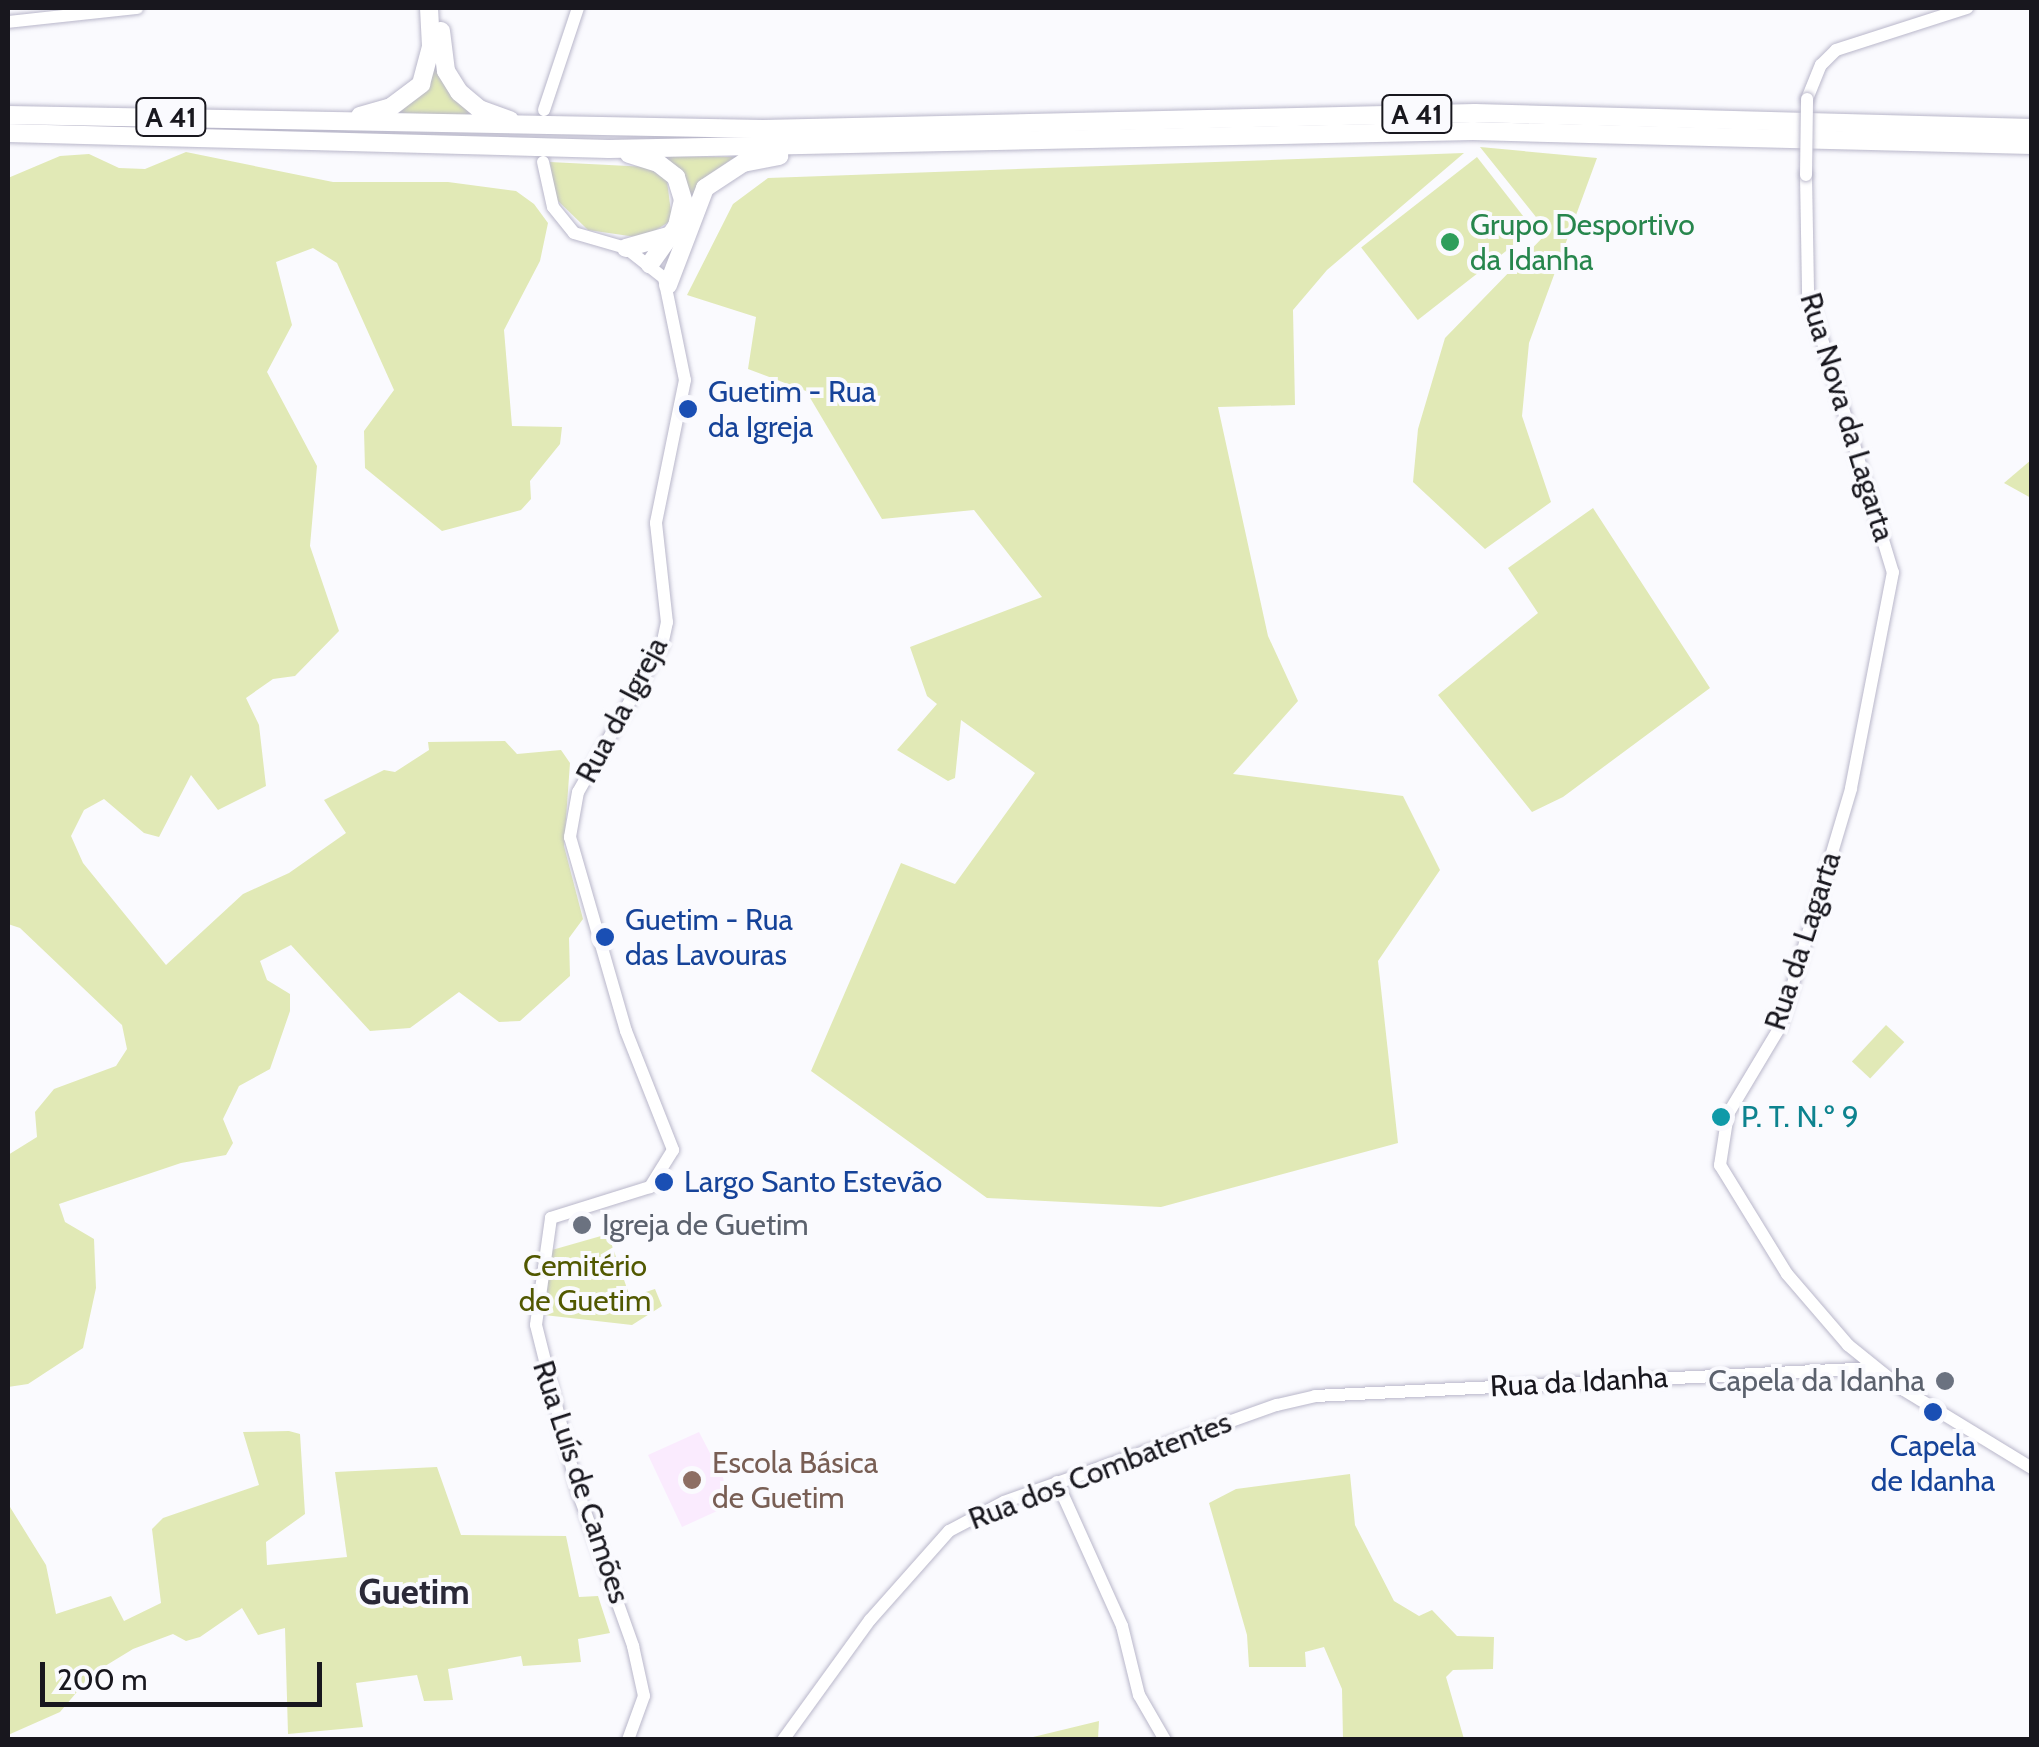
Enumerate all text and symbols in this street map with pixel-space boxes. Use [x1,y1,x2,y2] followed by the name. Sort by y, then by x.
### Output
[1380,91,1454,137] road number: A 41
[134,94,208,140] road number: A 41
[1470,207,1695,278] place label: Grupo Desportivo da Idanha
[1439,231,1461,253] marker: Grupo Desportivo da Idanha
[1792,288,1902,546] street label: Rua Nova da Lagarta
[708,374,876,444] place label: Guetim - Rua da Igreja
[677,398,699,420] marker: Guetim - Rua da Igreja
[569,631,675,789] street label: Rua da Igreja
[1757,847,1849,1035] street label: Rua da Lagarta
[625,902,793,972] place label: Guetim - Rua das Lavouras
[594,926,616,948] marker: Guetim - Rua das Lavouras
[1741,1099,1859,1135] place label: P. T. N.º 9
[1710,1106,1732,1128] marker: P. T. N.º 9
[684,1164,942,1200] place label: Largo Santo Estevão
[653,1171,675,1193] marker: Largo Santo Estevão
[602,1207,809,1243] place label: Igreja de Guetim
[571,1214,593,1236] marker: Igreja de Guetim
[519,1248,651,1318] park label: Cemitério de Guetim
[525,1356,637,1608] street label: Rua Luís de Camões
[1489,1359,1669,1405] street label: Rua da Idanha
[1708,1363,1925,1399] place label: Capela da Idanha
[1934,1370,1956,1392] marker: Capela da Idanha
[1922,1401,1944,1423] marker: Capela de Idanha
[964,1404,1236,1538] street label: Rua dos Combatentes
[1871,1428,1995,1498] place label: Capela de Idanha
[712,1445,878,1516] place label: Escola Básica de Guetim
[681,1469,703,1491] marker: Escola Básica de Guetim
[358,1571,470,1613] district label: Guetim
[45,1642,328,1704] scale bar
[57,1661,148,1698] text: 200 m

